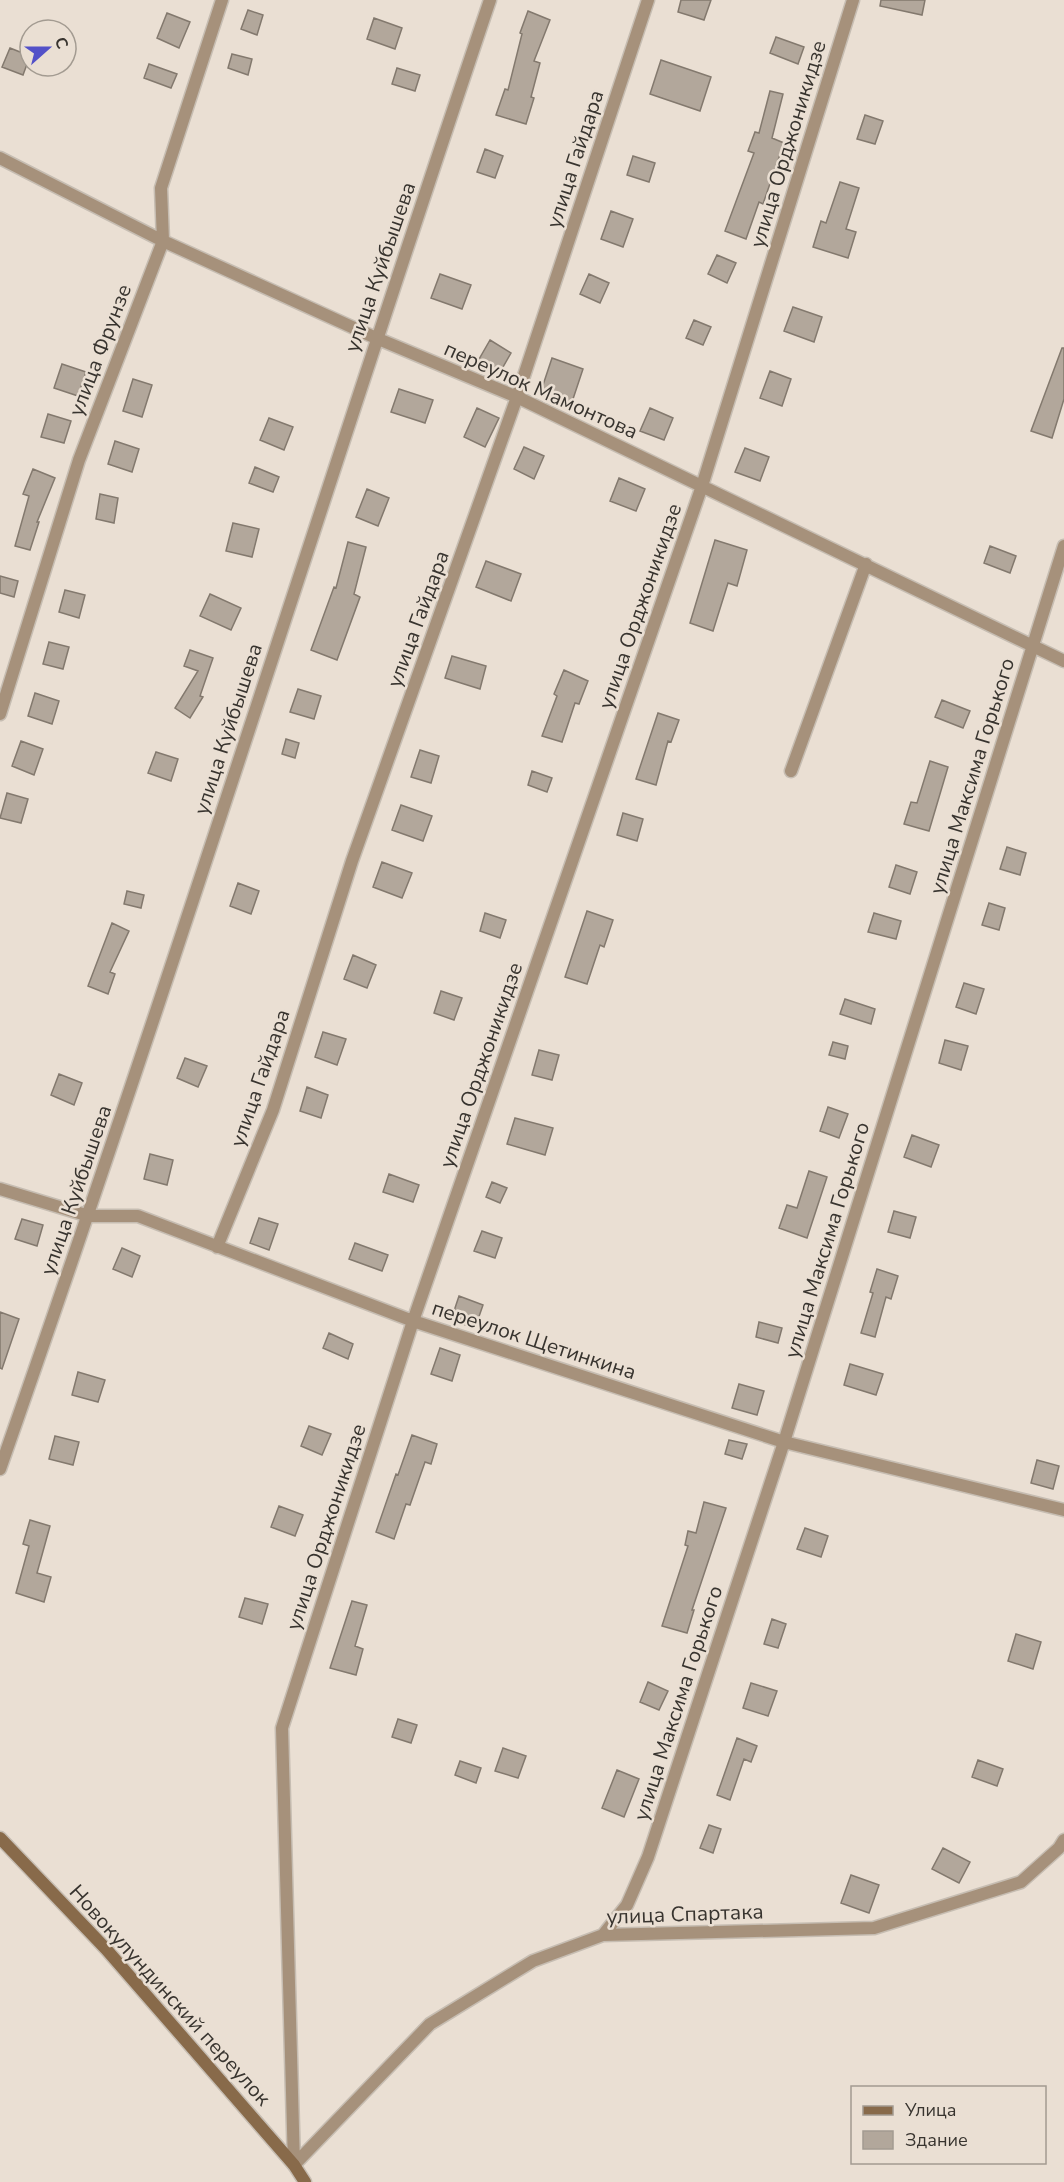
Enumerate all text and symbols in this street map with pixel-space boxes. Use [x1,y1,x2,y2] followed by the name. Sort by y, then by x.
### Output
[18,18,78,78] north arrow
[49,34,73,52] text: С
[743,37,833,251] street label: улица Орджоникидзе
[539,86,611,232] street label: улица Гайдара
[338,178,422,356] street label: улица Куйбышева
[62,280,138,420] street label: улица Фрунзе
[440,335,642,445] street label: переулок Мамонтова
[592,500,688,712] street label: улица Орджоникидзе
[380,547,456,691] street label: улица Гайдара
[187,640,269,818] street label: улица Куйбышева
[923,655,1021,897] street label: улица Максима Горького
[433,959,529,1171] street label: улица Орджоникидзе
[223,1006,297,1150] street label: улица Гайдара
[34,1101,118,1279] street label: улица Куйбышева
[778,1119,876,1361] street label: улица Максима Горького
[428,1294,640,1386] street label: переулок Щетинкина
[279,1420,373,1634] street label: улица Орджоникидзе
[627,1582,729,1824] street label: улица Максима Горького
[63,1878,278,2112] street label: Новокулундинский переулок
[606,1897,764,1931] street label: улица Спартака
[851,2086,1046,2164] legend
[904,2098,956,2122] text: Улица
[905,2128,968,2152] text: Здание

